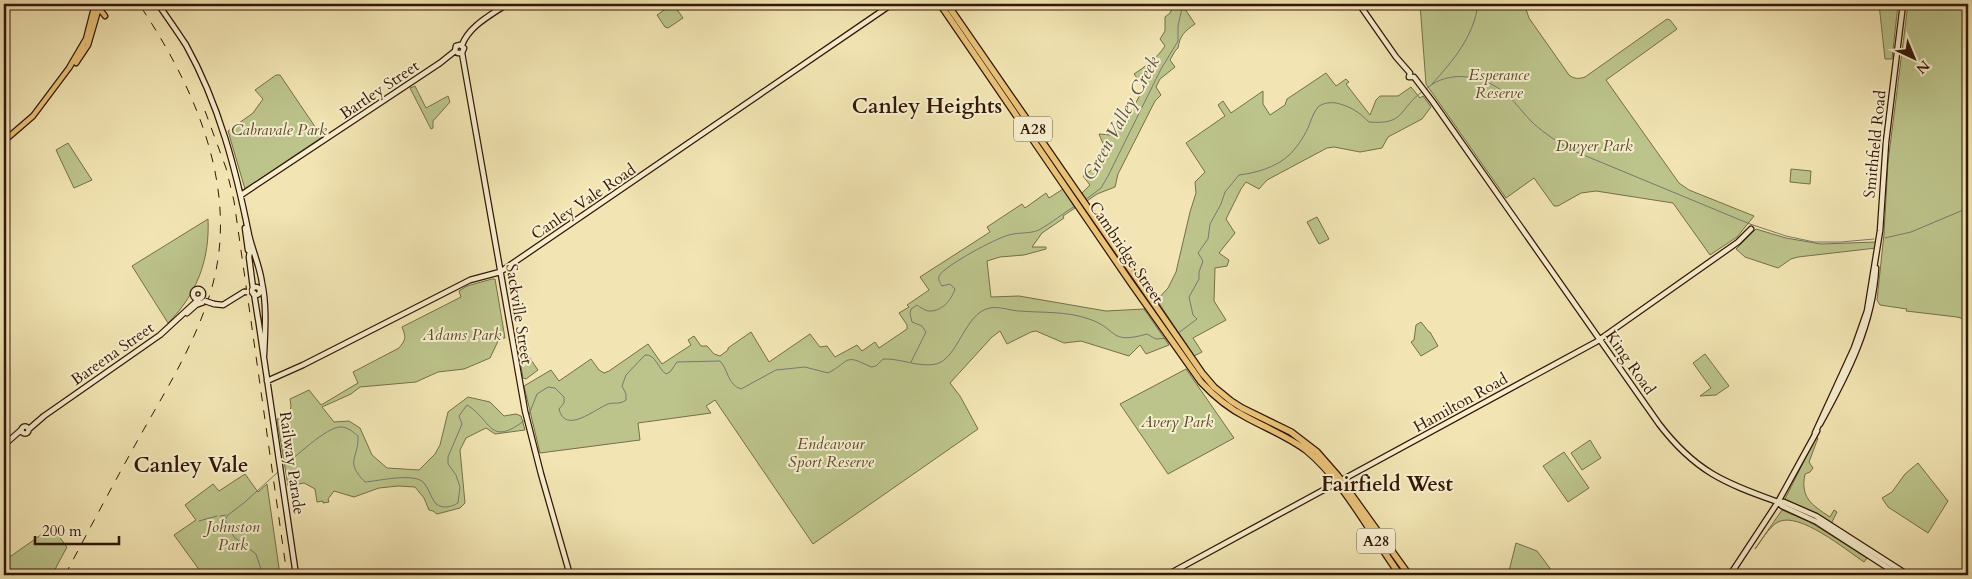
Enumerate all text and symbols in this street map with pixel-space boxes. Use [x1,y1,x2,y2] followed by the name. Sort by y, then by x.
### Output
[1890,32,1940,82] north arrow
[1077,52,1166,185] water label: Green Valley Creek
[336,55,424,124] street label: Bartley Street
[1912,56,1934,78] text: N
[1469,64,1530,104] park label: Esperance Reserve
[1858,89,1892,199] street label: Smithfield Road
[852,92,1002,121] district label: Canley Heights
[1014,116,1052,142] road number: A28
[231,119,327,141] park label: Cabravale Park
[1555,135,1633,157] park label: Dwyer Park
[527,158,641,245] street label: Canley Vale Road
[1084,197,1169,308] street label: Cambridge Street
[500,262,538,366] street label: Sackville Street
[67,317,159,391] street label: Bareena Street
[422,324,502,346] park label: Adams Park
[1600,326,1661,400] street label: King Road
[1409,368,1512,438] street label: Hamilton Road
[274,410,310,516] street label: Railway Parade
[1140,411,1213,433] park label: Avery Park
[788,433,875,473] park label: Endeavour Sport Reserve
[134,451,248,480] district label: Canley Vale
[1321,470,1454,499] district label: Fairfield West
[35,514,119,546] scale bar
[202,516,260,556] park label: Johnston Park
[42,521,82,541] text: 200 m
[1357,528,1395,554] road number: A28

